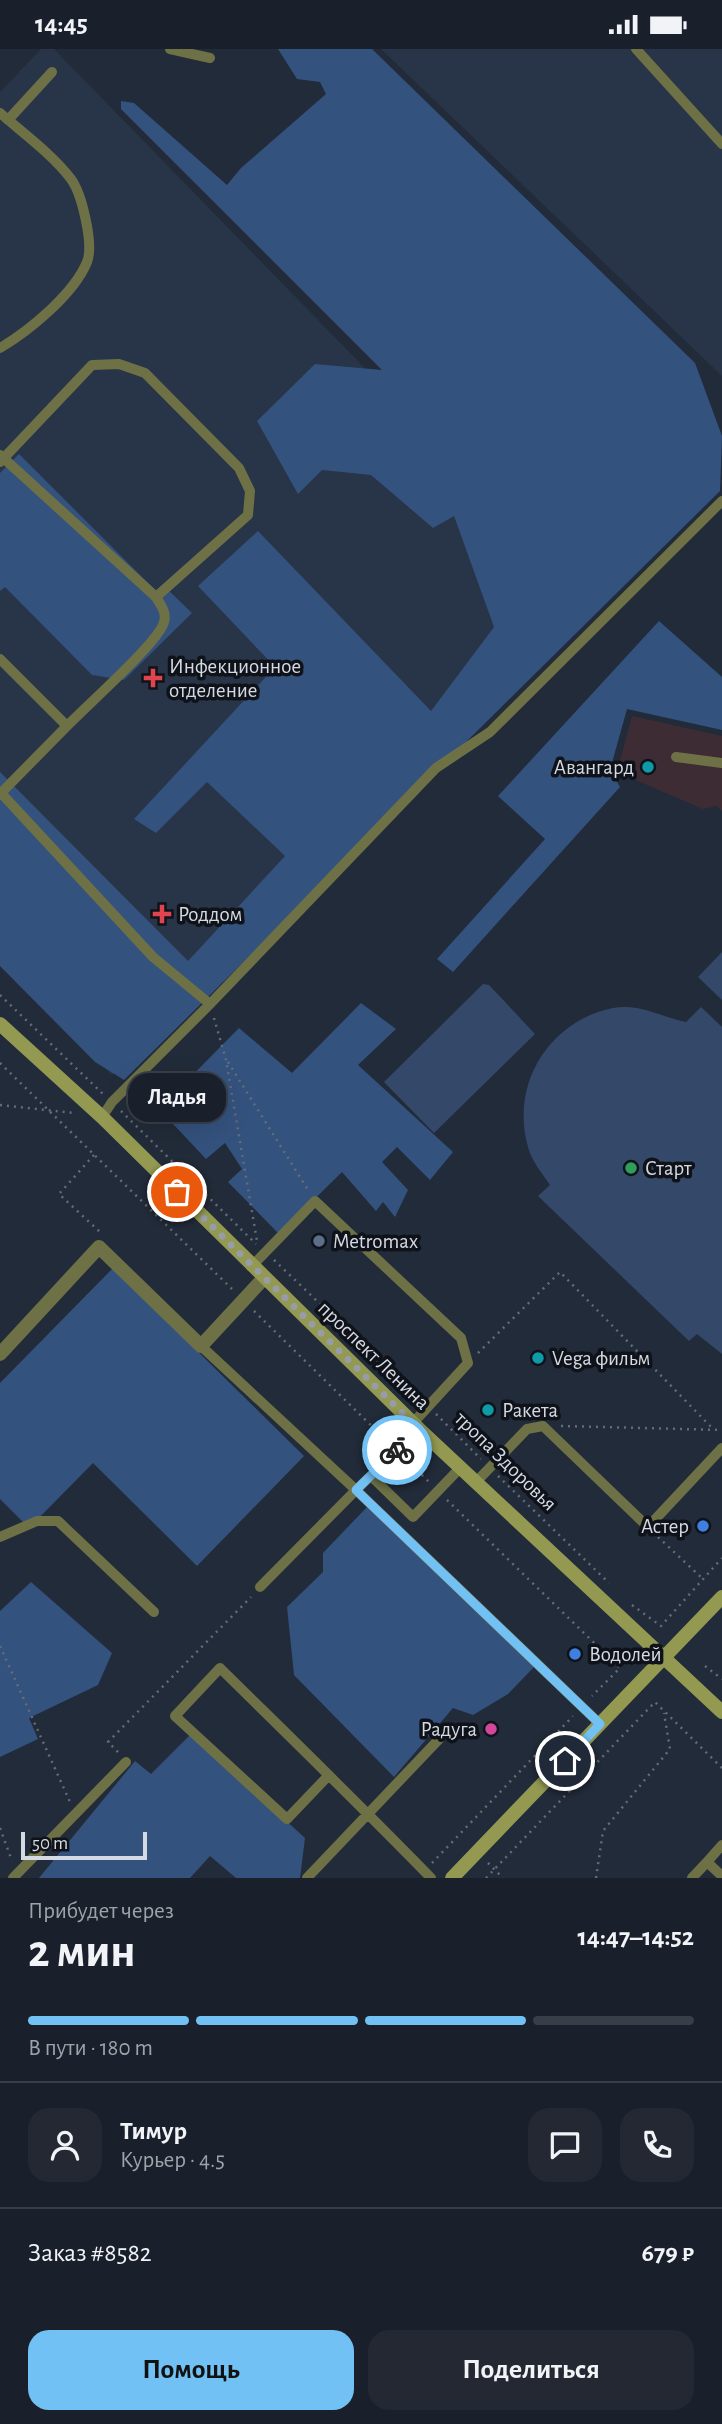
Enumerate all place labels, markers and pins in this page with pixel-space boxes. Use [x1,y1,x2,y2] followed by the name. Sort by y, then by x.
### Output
[169,656,301,701] place label: Инфекционное отделение
[143,668,163,688] marker: Инфекционное отделение
[554,757,634,778] place label: Авангард
[640,759,656,775] marker: Авангард
[152,904,172,924] marker: Роддом
[178,904,242,925] place label: Роддом
[128,1073,226,1122] callout: Ладья
[645,1158,692,1179] place label: Старт
[623,1160,639,1176] marker: Старт
[147,1162,207,1222] pin
[333,1231,418,1252] place label: Metromax
[311,1233,327,1249] marker: Metromax
[552,1348,650,1369] place label: Vega фильм
[530,1350,546,1366] marker: Vega фильм
[502,1400,559,1421] place label: Ракета
[480,1402,496,1418] marker: Ракета
[641,1516,689,1537] place label: Астер
[695,1518,711,1534] marker: Астер
[589,1644,662,1665] place label: Водолей
[567,1646,583,1662] marker: Водолей
[421,1719,477,1740] place label: Радуга
[483,1721,499,1737] marker: Радуга
[535,1731,595,1791] pin

